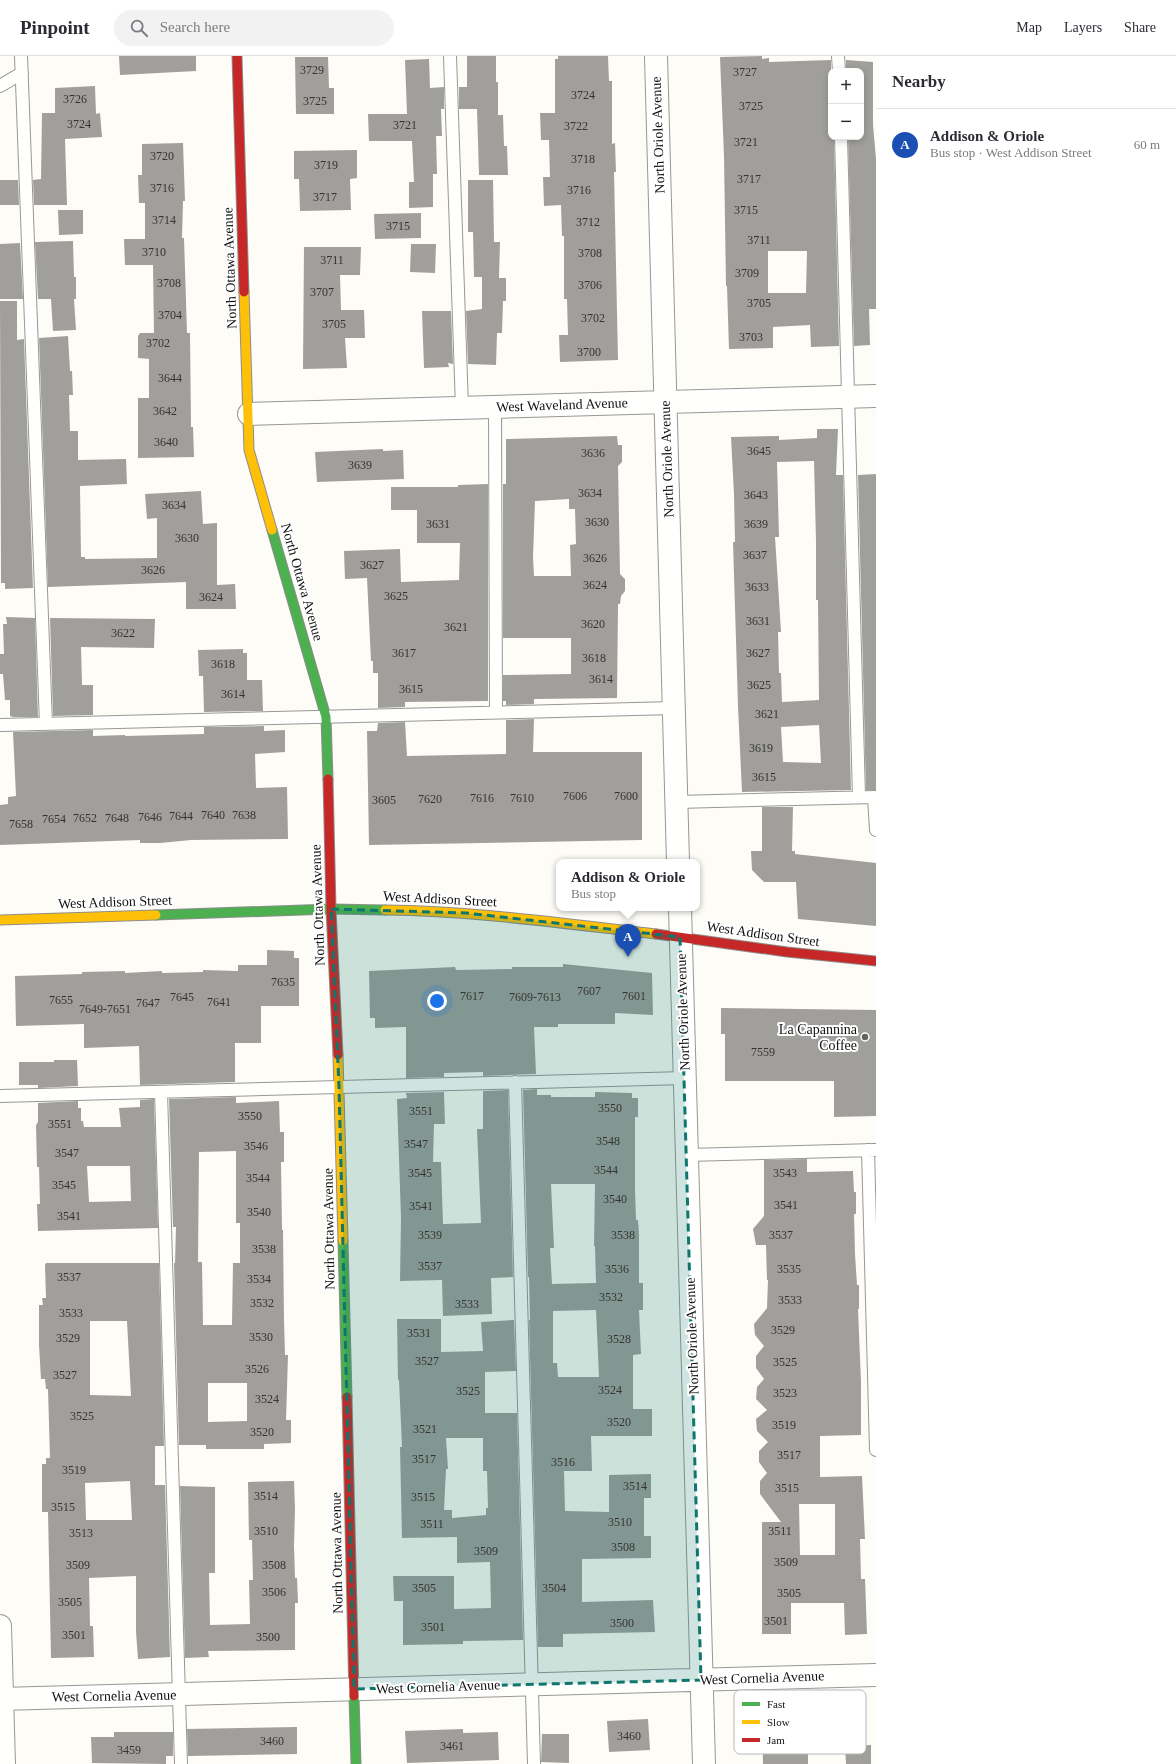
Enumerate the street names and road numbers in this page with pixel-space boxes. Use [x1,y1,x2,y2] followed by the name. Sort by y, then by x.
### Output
[648,76,668,194] street label: North Oriole Avenue
[220,207,240,329] street label: North Ottawa Avenue
[496,395,628,415] street label: West Waveland Avenue
[657,400,677,518] street label: North Oriole Avenue
[278,521,326,643] street label: North Ottawa Avenue
[308,844,328,966] street label: North Ottawa Avenue
[383,889,497,909] street label: West Addison Street
[58,893,172,911] street label: West Addison Street
[706,919,821,949] street label: West Addison Street
[673,953,693,1071] street label: North Oriole Avenue
[320,1168,338,1290] street label: North Ottawa Avenue
[682,1277,702,1395] street label: North Oriole Avenue
[328,1492,346,1614] street label: North Ottawa Avenue
[699,1668,825,1688] street label: West Cornelia Avenue
[375,1677,501,1697] street label: West Cornelia Avenue
[52,1687,176,1705] street label: West Cornelia Avenue

